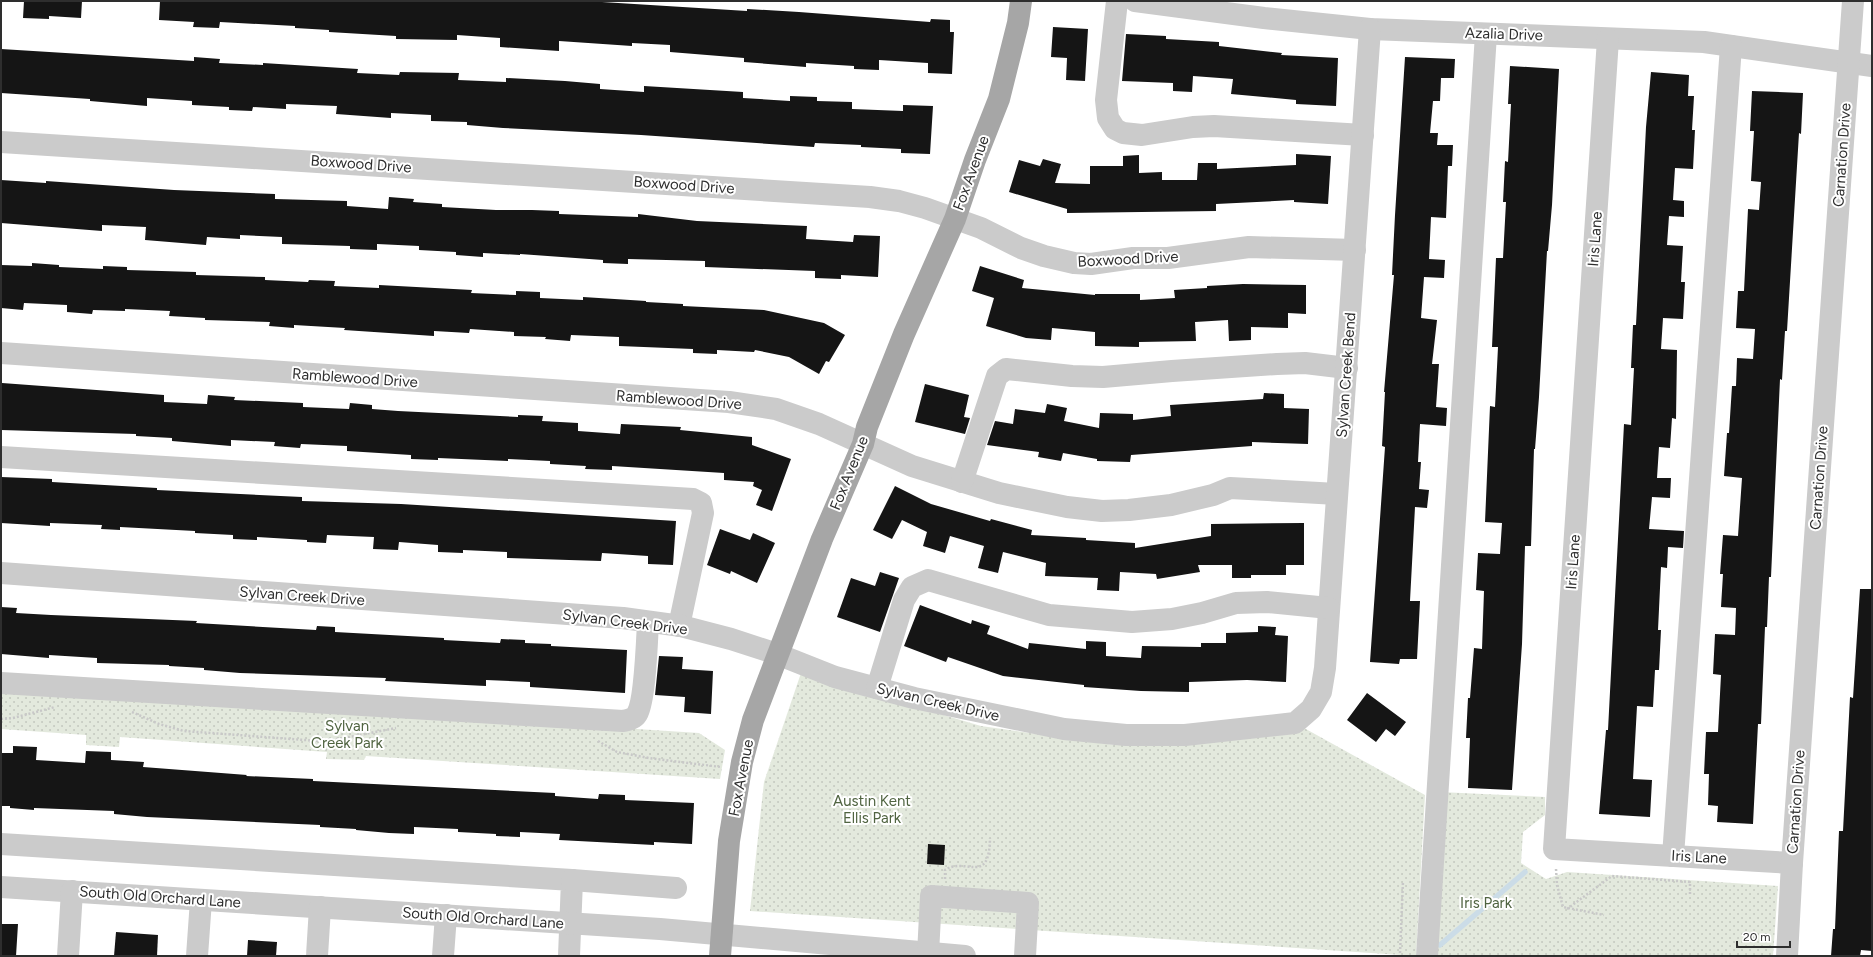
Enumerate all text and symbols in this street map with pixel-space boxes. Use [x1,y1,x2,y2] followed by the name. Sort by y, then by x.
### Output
[1465,24,1543,44] street label: Azalia Drive
[1829,102,1855,208] street label: Carnation Drive
[949,133,993,213] street label: Fox Avenue
[310,151,412,177] street label: Boxwood Drive
[633,172,735,198] street label: Boxwood Drive
[1584,211,1606,267] street label: Iris Lane
[1077,247,1179,271] street label: Boxwood Drive
[1333,312,1359,438] street label: Sylvan Creek Bend
[291,365,419,391] street label: Ramblewood Drive
[615,387,743,413] street label: Ramblewood Drive
[1806,425,1832,531] street label: Carnation Drive
[826,433,872,513] street label: Fox Avenue
[1562,534,1584,590] street label: Iris Lane
[239,583,365,609] street label: Sylvan Creek Drive
[562,605,688,639] street label: Sylvan Creek Drive
[875,679,1001,725] street label: Sylvan Creek Drive
[311,717,384,752] park label: Sylvan Creek Park
[725,738,757,818] street label: Fox Avenue
[1783,749,1809,855] street label: Carnation Drive
[833,792,911,827] park label: Austin Kent Ellis Park
[1671,847,1727,867] street label: Iris Lane
[79,882,241,912] street label: South Old Orchard Lane
[1460,894,1513,912] park label: Iris Park
[402,903,564,933] street label: South Old Orchard Lane
[1737,923,1790,949] scale bar
[1743,930,1771,944] text: 20 m

